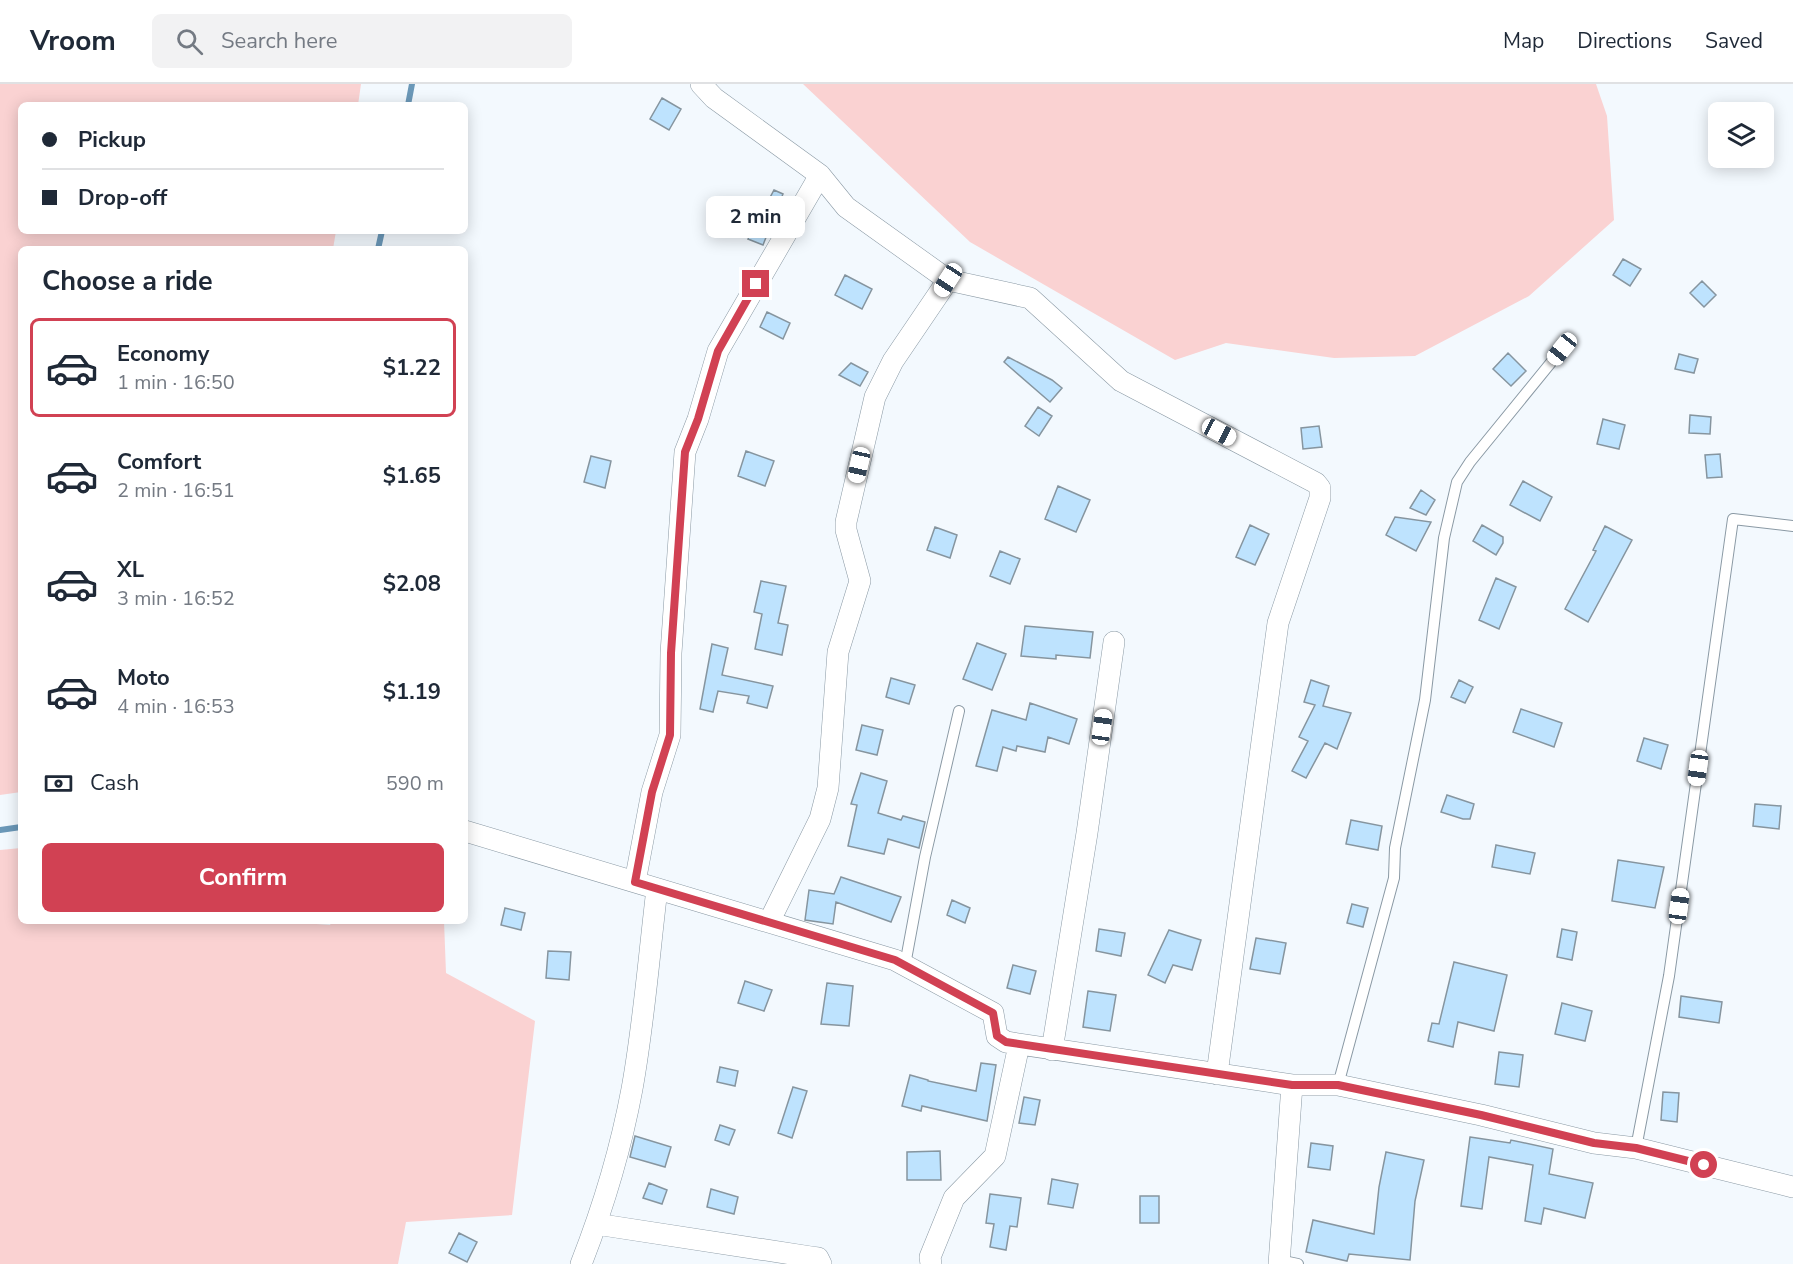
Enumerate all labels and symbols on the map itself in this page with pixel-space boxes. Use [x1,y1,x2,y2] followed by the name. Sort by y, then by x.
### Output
[706,197,806,239] callout: 2 min
[931,260,965,300] car
[742,270,769,297] route end
[1544,329,1580,369] car
[1199,416,1239,448] car
[846,445,872,485] car
[1091,708,1113,746] car
[1687,749,1709,787] car
[1668,887,1690,925] car
[1690,1151,1717,1178] route start

